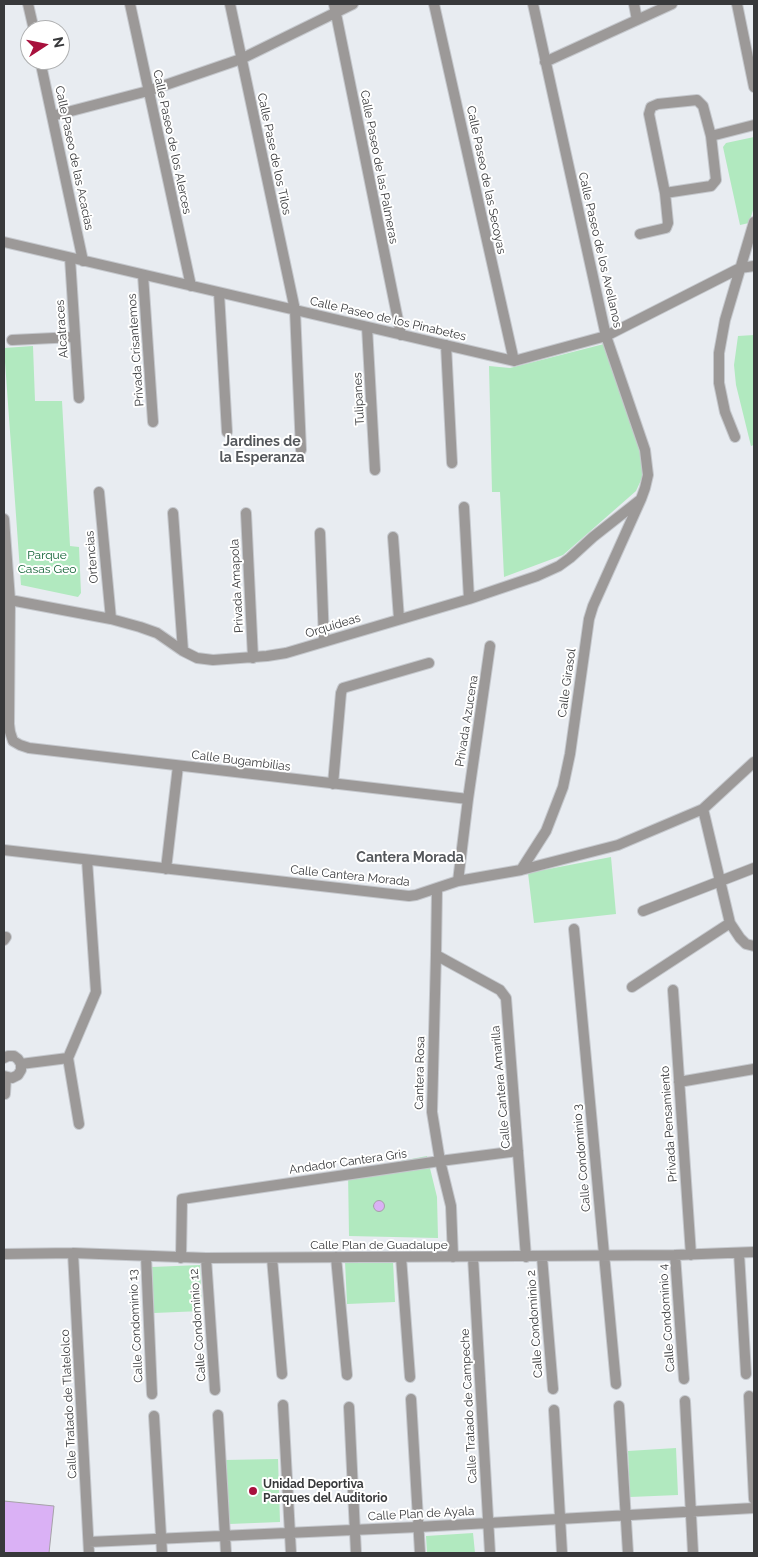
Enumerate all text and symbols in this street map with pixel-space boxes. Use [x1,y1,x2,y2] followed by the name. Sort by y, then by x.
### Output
[20,20,70,70] north arrow
[50,36,68,49] text: N
[150,69,194,215] street label: Calle Paseo de los Alerces
[52,85,96,231] street label: Calle Paseo de las Acacias
[357,89,401,245] street label: Calle Paseo de las Palmeras
[254,92,294,216] street label: Calle Pase de los Tilos
[463,105,509,255] street label: Calle Paseo de las Secoyas
[575,171,625,329] street label: Calle Paseo de los Avellanos
[125,293,147,407] street label: Privada Crisantemos
[308,294,468,344] street label: Calle Paseo de los Pinabetes
[53,299,71,359] street label: Alcatraces
[350,372,368,426] street label: Tulipanes
[219,434,305,467] district label: Jardines de la Esperanza
[83,530,101,584] street label: Ortencias
[227,539,247,633] street label: Privada Amapola
[18,548,76,576] park label: Parque Casas Geo
[304,611,362,641] street label: Orquídeas
[555,648,579,718] street label: Calle Girasol
[453,674,481,768] street label: Privada Azucena
[191,748,291,774] street label: Calle Bugambilias
[356,850,464,866] district label: Cantera Morada
[290,863,410,889] street label: Calle Cantera Morada
[488,1025,514,1149] street label: Calle Cantera Amarilla
[412,1036,428,1110] street label: Cantera Rosa
[658,1065,680,1183] street label: Privada Pensamiento
[570,1103,594,1213] street label: Calle Condominio 3
[288,1147,408,1177] street label: Andador Cantera Gris
[310,1238,448,1252] street label: Calle Plan de Guadalupe
[656,1263,678,1373] street label: Calle Condominio 4
[187,1268,209,1382] street label: Calle Condominio 12
[126,1269,146,1383] street label: Calle Condominio 13
[524,1270,546,1378] street label: Calle Condominio 2
[458,1328,480,1484] street label: Calle Tratado de Campeche
[58,1329,80,1479] street label: Calle Tratado de Tlatelolco
[263,1477,387,1505] place label: Unidad Deportiva Parques del Auditorio
[247,1485,259,1497] marker: Unidad Deportiva Parques del Auditorio
[367,1504,475,1524] street label: Calle Plan de Ayala

